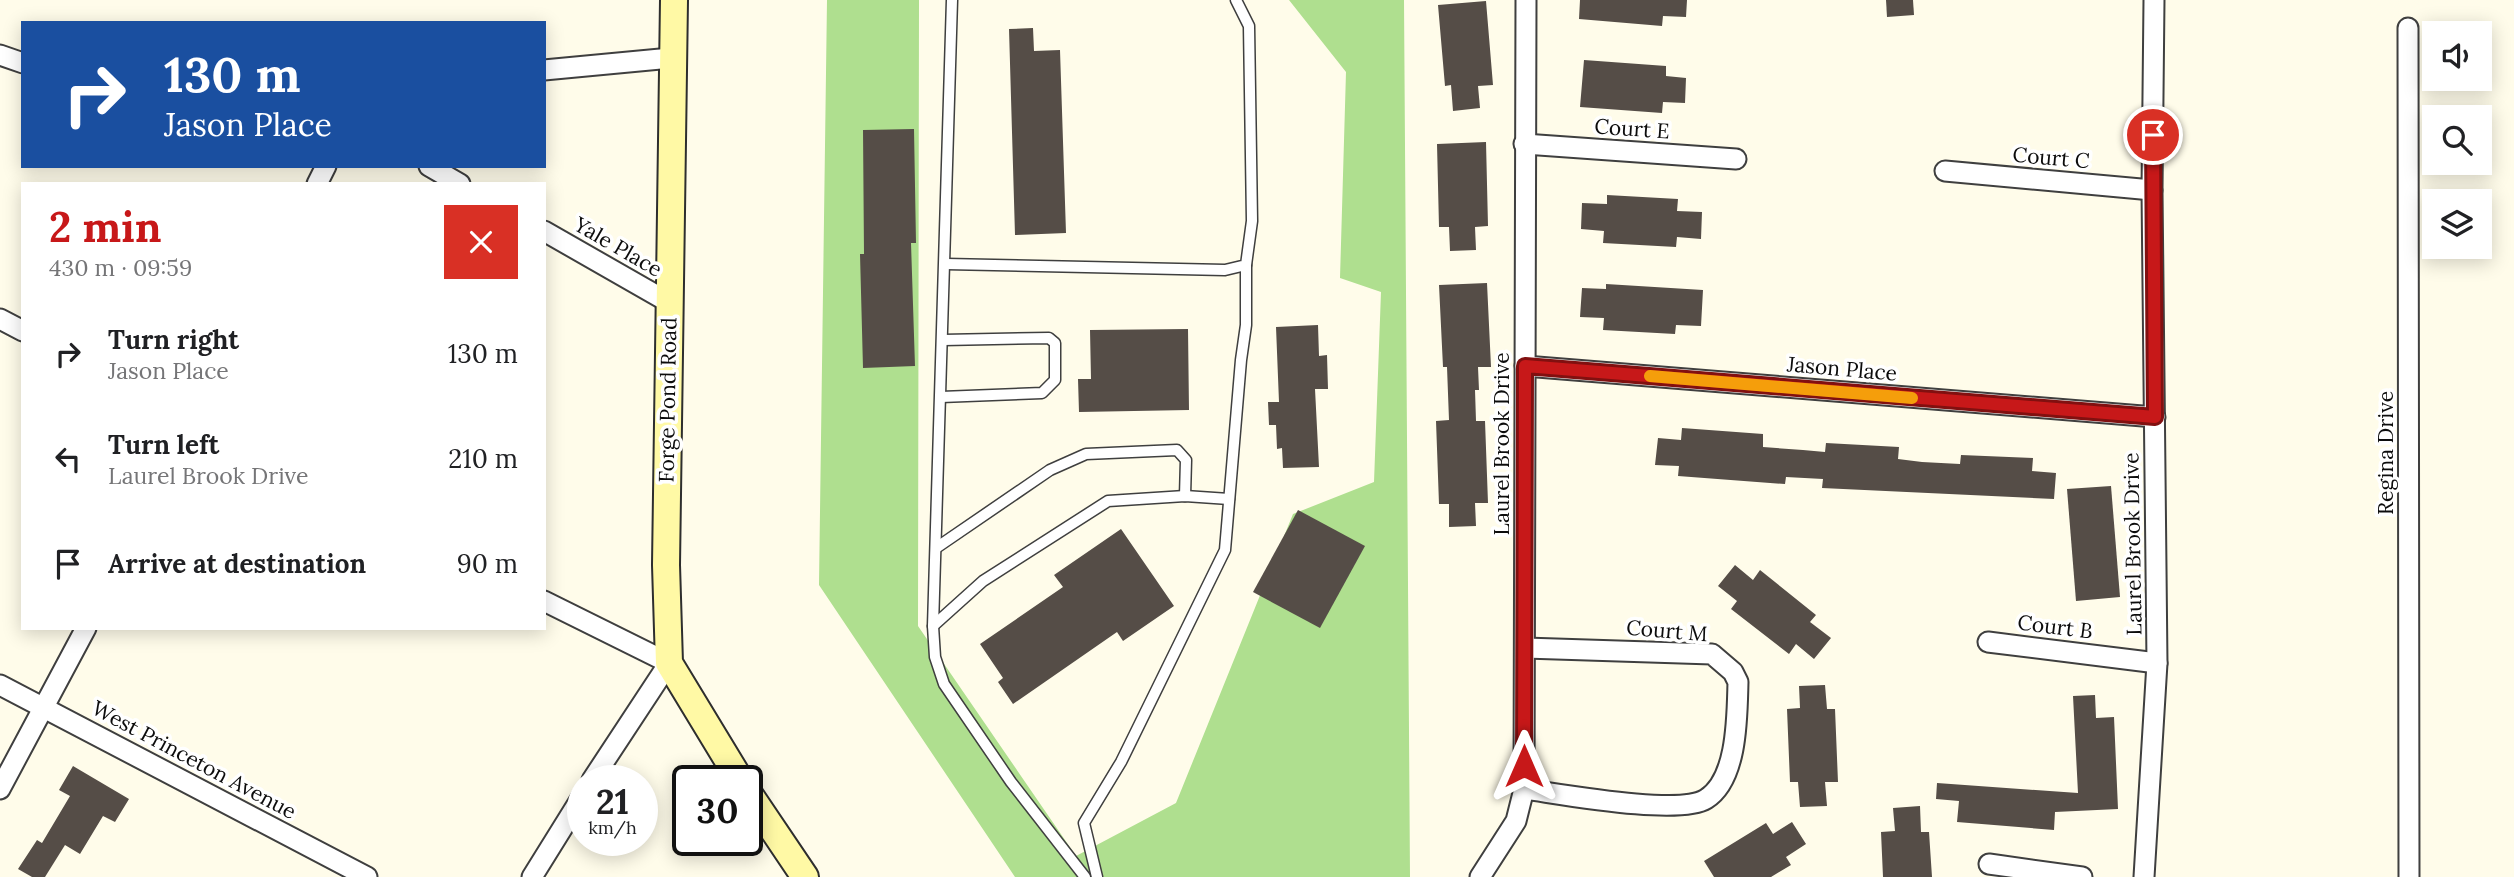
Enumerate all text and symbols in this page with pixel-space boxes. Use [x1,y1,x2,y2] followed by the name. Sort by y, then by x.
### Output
[2422,21,2492,259] map controls
[2422,21,2492,91] button: sound
[164,43,300,105] text: 130 m
[49,49,140,140] icon: right
[164,104,332,145] text: Jason Place
[2123,105,2183,165] pin
[2422,105,2492,175] button: search
[1593,112,1671,145] street label: Court E
[2134,116,2172,154] icon: arrive
[2011,141,2091,174] street label: Court C
[2422,189,2492,259] button: layers
[49,200,162,254] text: 2 min
[444,205,518,279] button: close
[568,210,667,283] street label: Yale Place
[49,253,192,282] text: 430 m · 09:59
[653,317,682,483] street label: Forge Pond Road
[108,323,239,356] text: Turn right
[49,335,87,373] icon: right
[448,337,518,370] text: 130 m
[1785,350,1898,387] street label: Jason Place
[1488,352,1515,536] street label: Laurel Brook Drive
[108,356,229,385] text: Jason Place
[2372,391,2399,515] street label: Regina Drive
[108,428,219,461] text: Turn left
[49,440,87,478] icon: left
[448,442,518,475] text: 210 m
[2117,452,2148,636] street label: Laurel Brook Drive
[108,461,309,490] text: Laurel Brook Drive
[49,545,87,583] icon: arrive
[108,547,366,580] text: Arrive at destination
[457,547,518,580] text: 90 m
[2016,609,2094,645] street label: Court B
[1625,613,1709,648] street label: Court M
[87,694,301,825] street label: West Princeton Avenue
[1487,729,1561,803] position arrow
[672,765,763,856] speed limit sign: 30
[596,779,629,824] text: 21
[588,816,637,839] text: km/h

